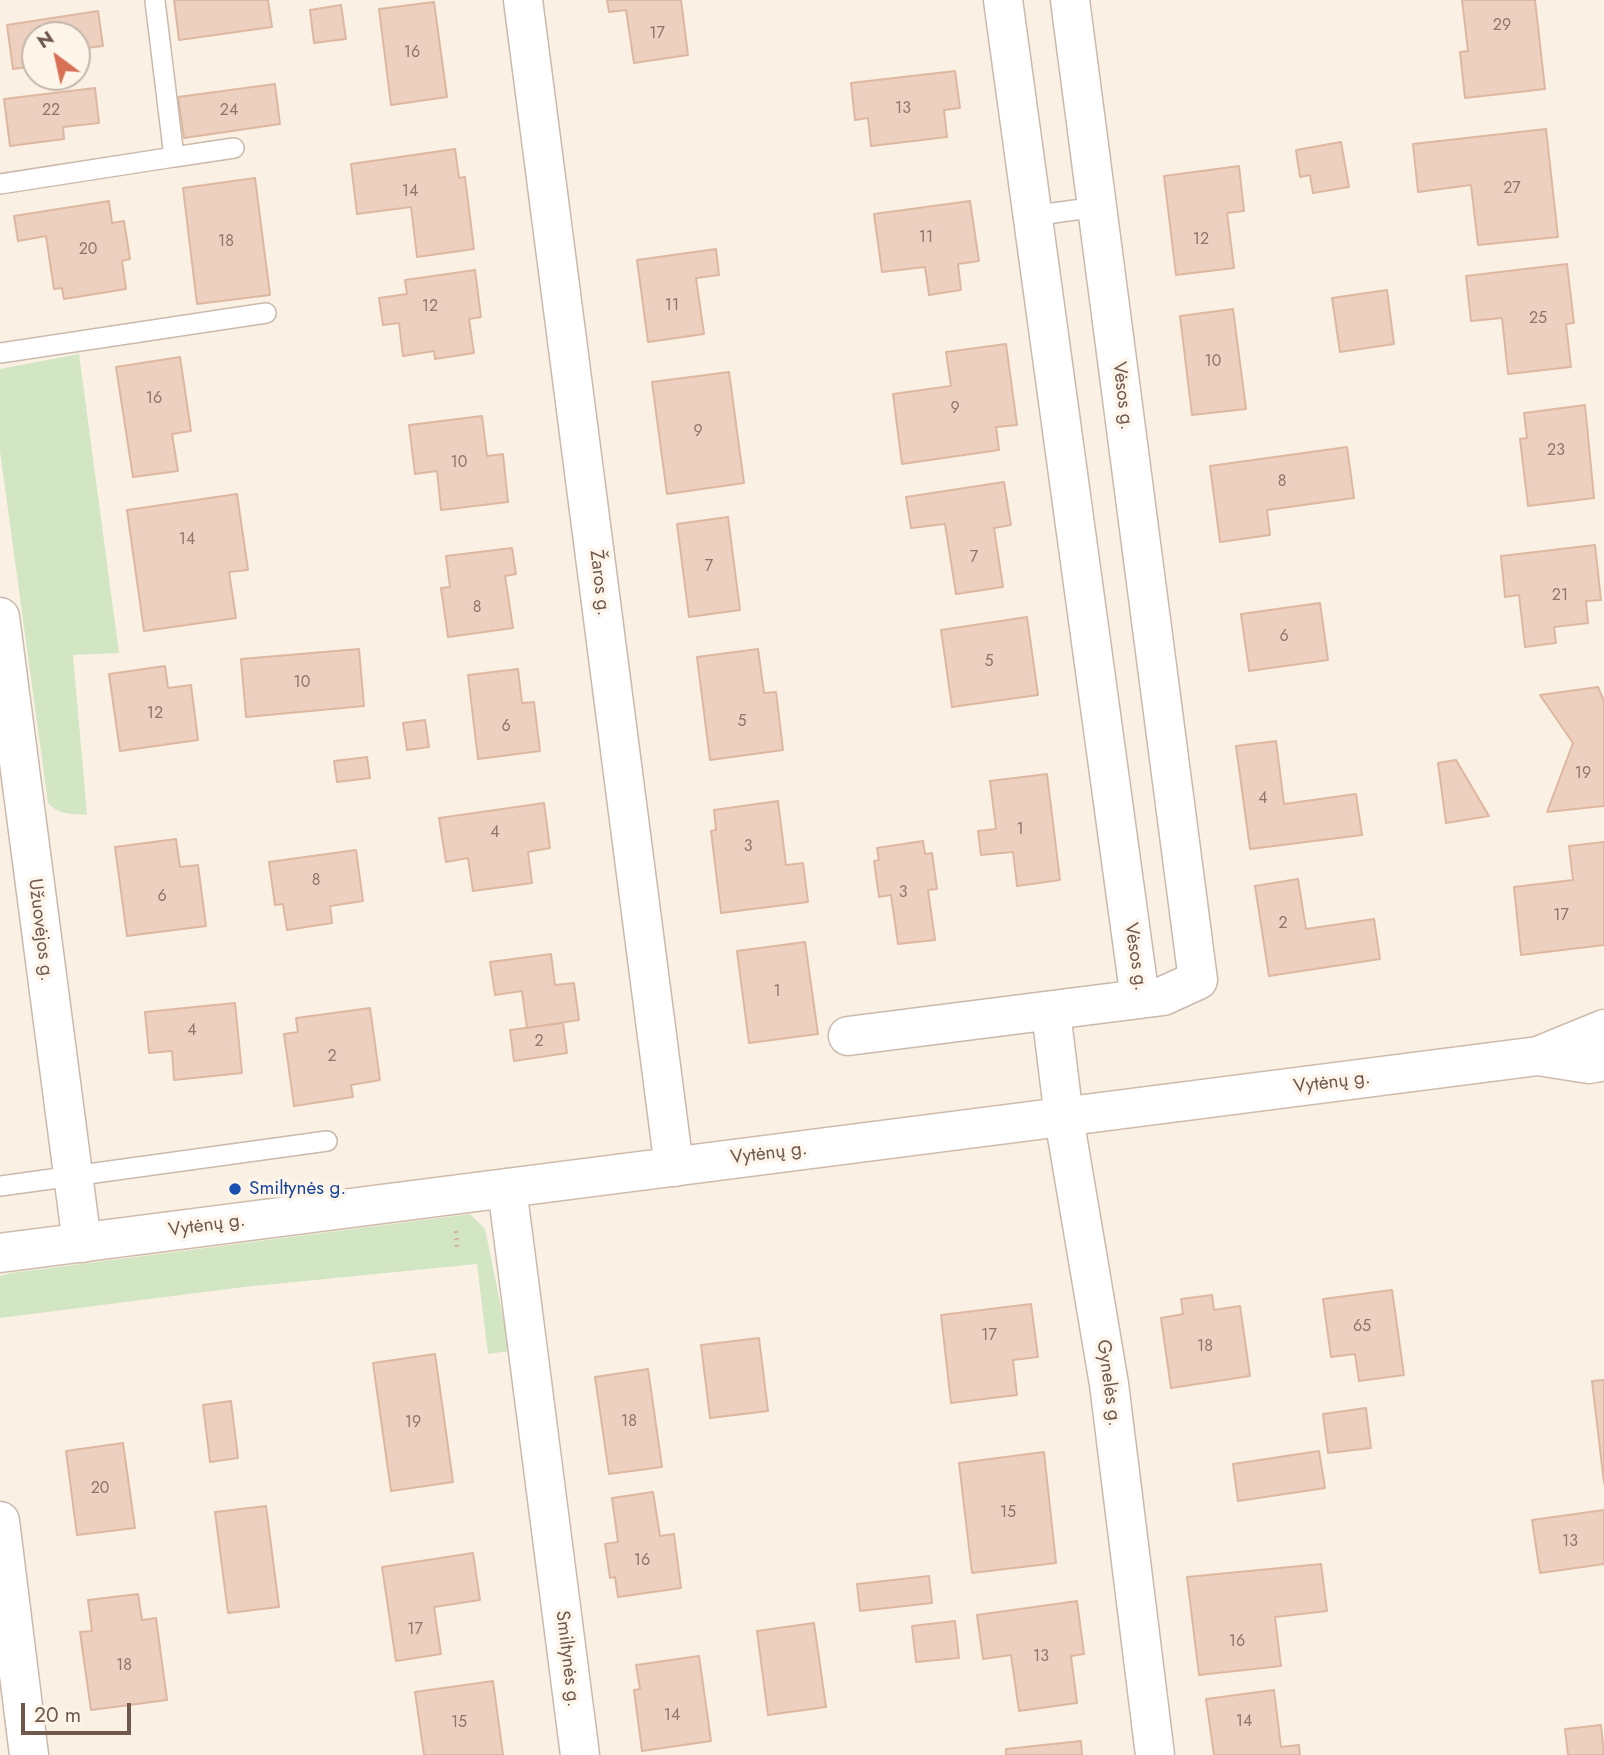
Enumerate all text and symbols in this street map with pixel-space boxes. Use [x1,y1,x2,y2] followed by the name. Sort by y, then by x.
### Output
[1493,16,1511,36] house number: 29
[21,21,91,91] north arrow
[32,24,59,55] text: N
[649,24,665,44] house number: 17
[404,43,420,63] house number: 16
[895,99,911,119] house number: 13
[42,101,60,121] house number: 22
[220,101,238,121] house number: 24
[1503,179,1521,199] house number: 27
[402,182,418,202] house number: 14
[919,228,933,248] house number: 11
[1193,230,1209,250] house number: 12
[218,232,234,252] house number: 18
[79,240,97,260] house number: 20
[665,296,679,316] house number: 11
[422,297,438,317] house number: 12
[1529,309,1547,329] house number: 25
[1205,352,1221,372] house number: 10
[1106,361,1138,431] street label: Vėsos g.
[146,389,162,409] house number: 16
[950,399,960,419] house number: 9
[693,422,703,442] house number: 9
[1547,441,1565,461] house number: 23
[451,453,467,473] house number: 10
[1278,472,1286,492] house number: 8
[179,530,195,550] house number: 14
[970,548,978,568] house number: 7
[584,549,614,617] street label: Žaros g.
[705,557,713,577] house number: 7
[1552,586,1568,606] house number: 21
[473,598,481,618] house number: 8
[1279,627,1289,647] house number: 6
[984,652,994,672] house number: 5
[294,673,310,693] house number: 10
[147,704,163,724] house number: 12
[737,712,747,732] house number: 5
[501,717,511,737] house number: 6
[1575,764,1591,784] house number: 19
[1258,789,1268,809] house number: 4
[1016,820,1024,840] house number: 1
[490,823,500,843] house number: 4
[744,837,752,857] house number: 3
[312,871,320,891] house number: 8
[22,877,58,983] street label: Užuovėjos g.
[899,883,907,903] house number: 3
[157,887,167,907] house number: 6
[1553,906,1569,926] house number: 17
[1278,914,1288,934] house number: 2
[1118,921,1152,993] street label: Vėsos g.
[773,982,781,1002] house number: 1
[187,1021,197,1041] house number: 4
[534,1032,544,1052] house number: 2
[327,1047,337,1067] house number: 2
[1292,1067,1372,1099] street label: Vytėnų g.
[729,1138,809,1170] street label: Vytėnų g.
[249,1178,346,1200] place label: Smiltynės g.
[227,1181,243,1197] marker: Smiltynės g.
[167,1209,247,1243] street label: Vytėnų g.
[1353,1317,1371,1337] house number: 65
[981,1326,997,1346] house number: 17
[1197,1337,1213,1357] house number: 18
[1091,1338,1125,1428] street label: Gynelės g.
[621,1412,637,1432] house number: 18
[405,1413,421,1433] house number: 19
[91,1479,109,1499] house number: 20
[1000,1503,1016,1523] house number: 15
[1562,1532,1578,1552] house number: 13
[634,1551,650,1571] house number: 16
[550,1609,584,1709] street label: Smiltynės g.
[407,1620,423,1640] house number: 17
[1229,1632,1245,1652] house number: 16
[1033,1647,1049,1667] house number: 13
[116,1656,132,1676] house number: 18
[24,1688,135,1732] scale bar
[34,1700,81,1730] text: 20 m
[664,1706,680,1726] house number: 14
[1236,1712,1252,1732] house number: 14
[451,1713,467,1733] house number: 15

